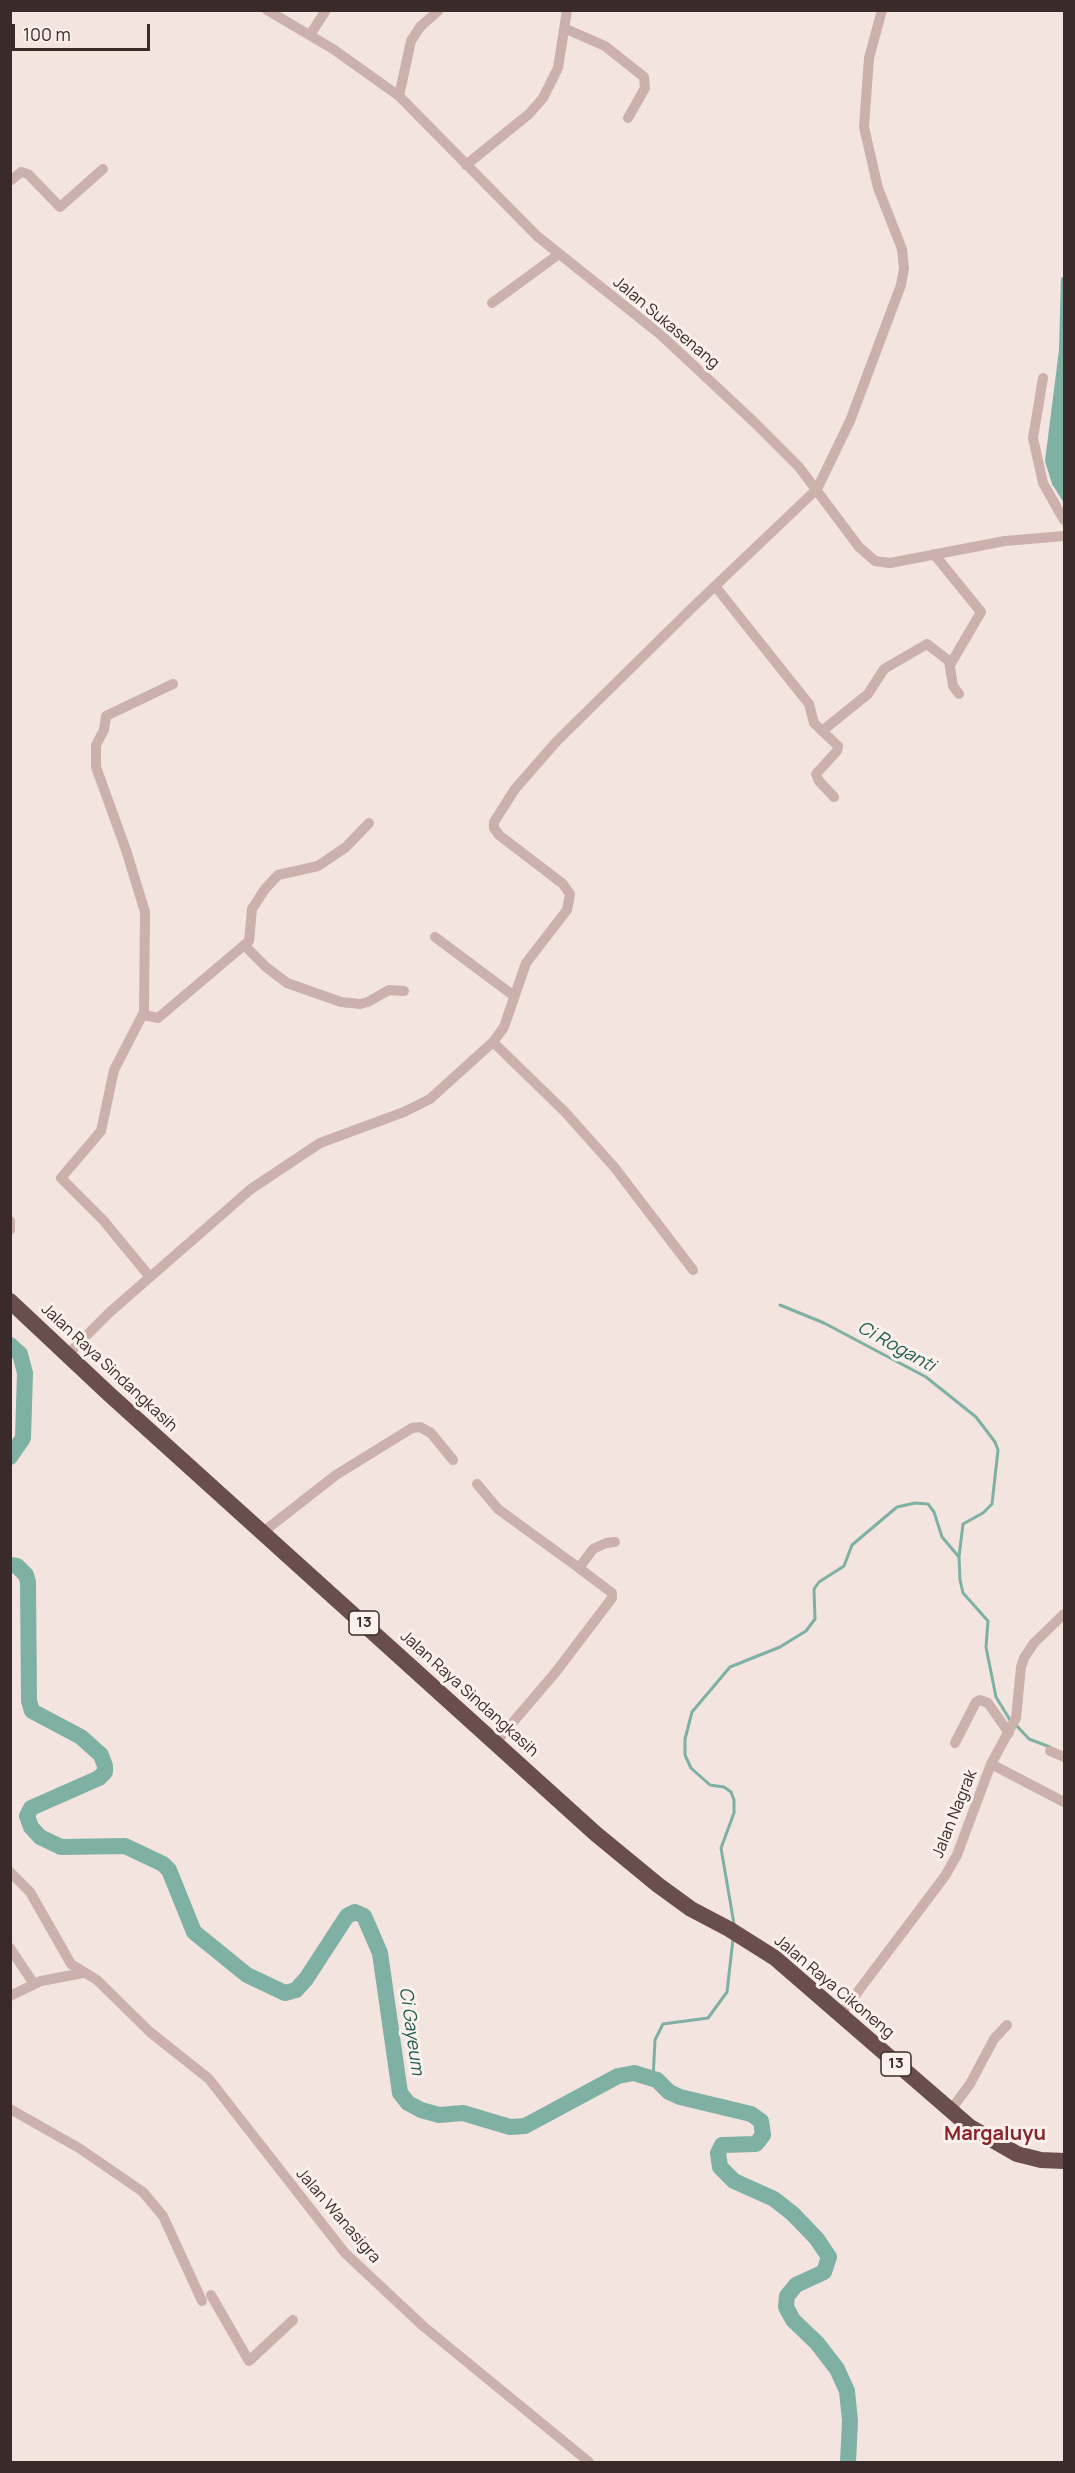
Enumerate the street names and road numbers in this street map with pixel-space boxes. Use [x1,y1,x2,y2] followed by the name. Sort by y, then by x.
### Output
[609,273,723,373] street label: Jalan Sukasenang
[37,1300,181,1436] street label: Jalan Raya Sindangkasih
[349,1611,379,1635] road number: 13
[396,1627,542,1761] street label: Jalan Raya Sindangkasih
[929,1767,981,1861] street label: Jalan Nagrak
[770,1931,898,2043] street label: Jalan Raya Cikoneng
[881,2052,911,2076] road number: 13
[292,2165,384,2267] street label: Jalan Wanasigra

